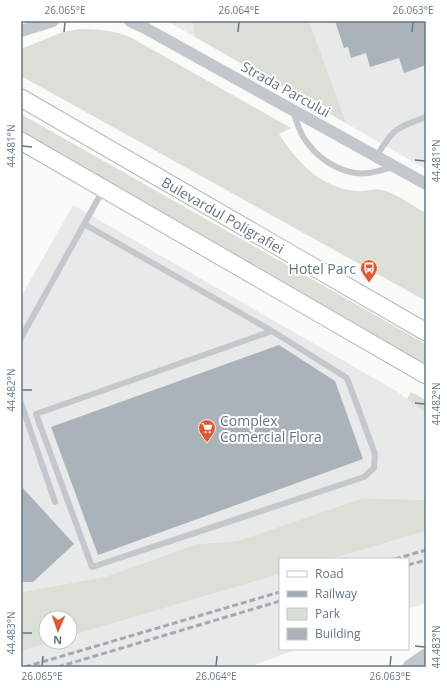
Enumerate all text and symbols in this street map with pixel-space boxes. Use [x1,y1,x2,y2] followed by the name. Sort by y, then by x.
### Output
[44,3,86,17] text: 26.065°E
[218,3,260,17] text: 26.064°E
[392,3,434,17] text: 26.063°E
[238,57,334,121] street label: Strada Parcului
[4,124,18,168] text: 44.481°N
[429,139,443,183] text: 44.481°N
[158,172,288,258] street label: Bulevardul Poligrafiei
[359,258,379,283] bus stop icon: Hotel Parc
[289,259,356,278] place label: Hotel Parc
[4,368,18,412] text: 44.482°N
[429,382,443,426] text: 44.482°N
[220,411,322,446] place label: Complex Comercial Flora
[197,418,217,443] supermarket icon: Complex Comercial Flora
[279,558,409,650] legend
[315,565,344,582] text: Road
[315,585,358,602] text: Railway
[315,605,341,622] text: Park
[38,610,78,650] north arrow
[4,611,18,655] text: 44.483°N
[315,625,361,642] text: Building
[429,625,443,669] text: 44.483°N
[53,633,62,648] text: N
[21,669,63,683] text: 26.065°E
[195,669,237,683] text: 26.064°E
[369,669,411,683] text: 26.063°E

